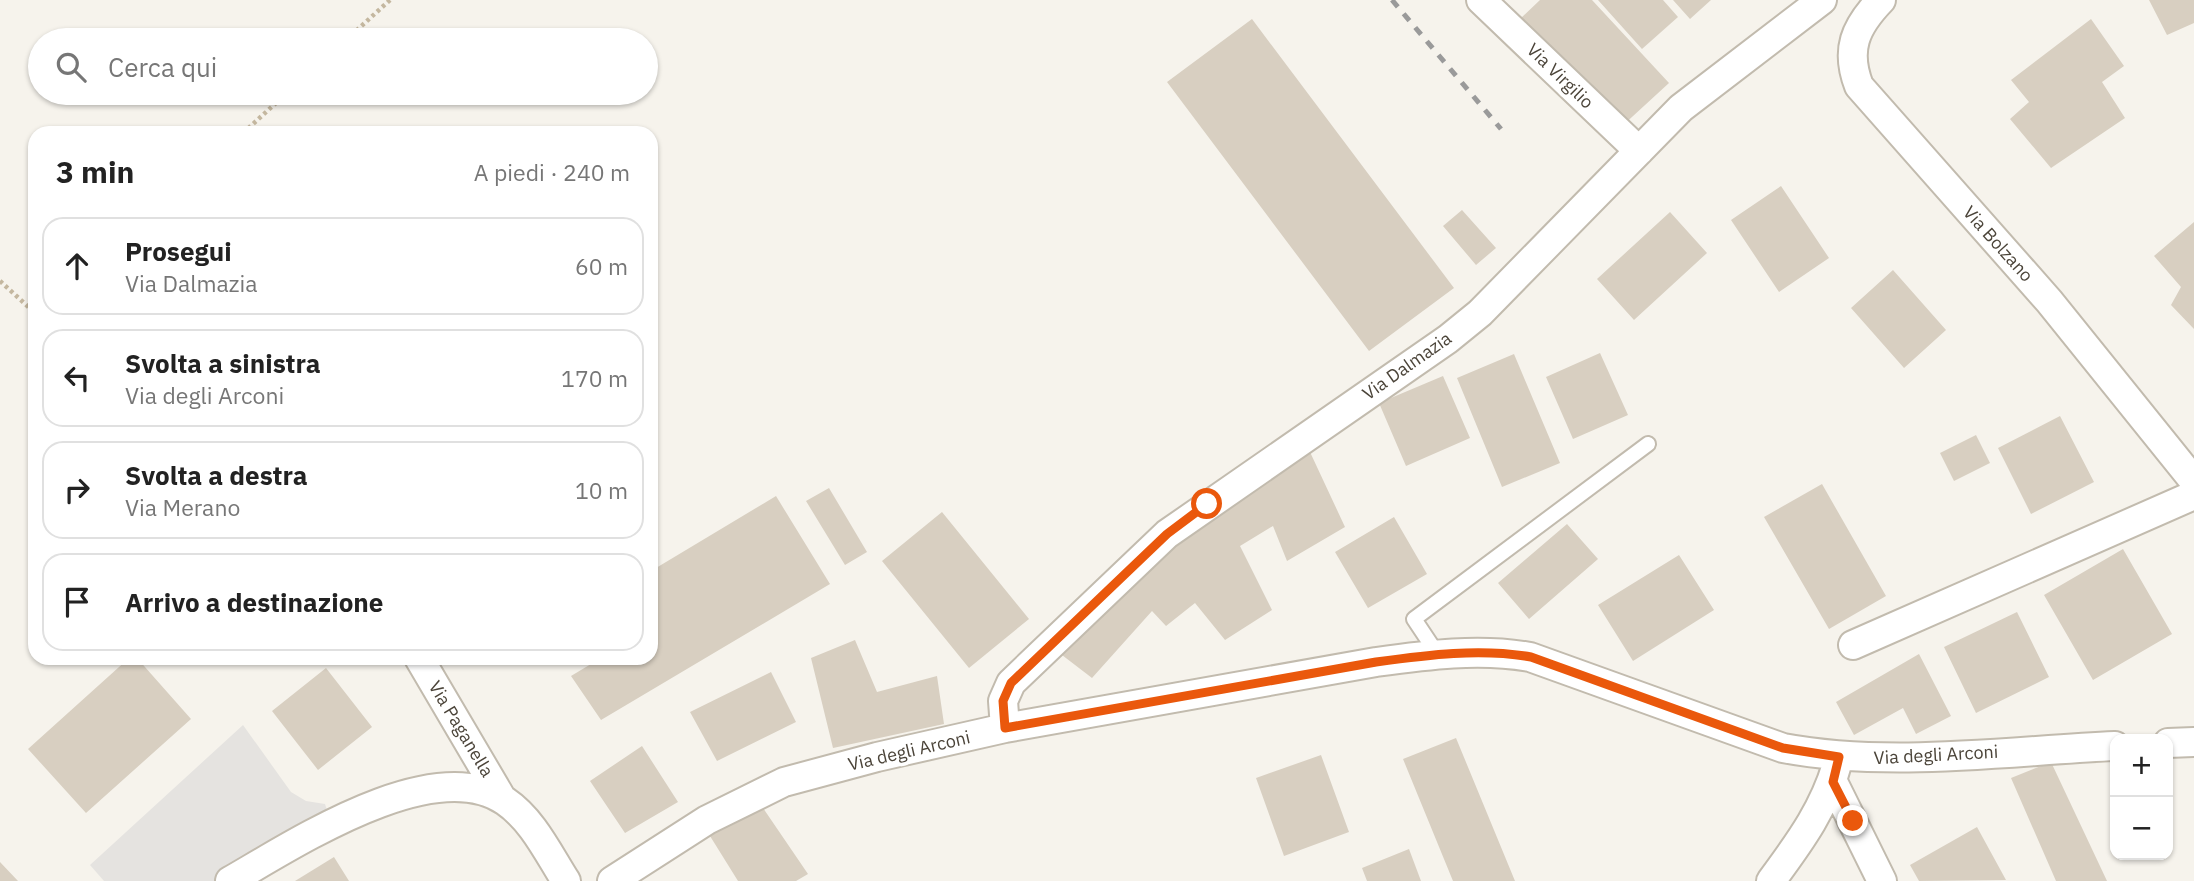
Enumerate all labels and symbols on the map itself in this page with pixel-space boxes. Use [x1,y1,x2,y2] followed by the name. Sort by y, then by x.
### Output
[1522,38,1599,113] street label: Via Virgilio
[1958,201,2038,286] street label: Via Bolzano
[1358,326,1456,405] street label: Via Dalmazia
[1191,488,1222,519] route start
[424,676,499,781] street label: Via Paganella
[846,725,972,776] street label: Via degli Arconi
[1873,740,1999,769] street label: Via degli Arconi
[1837,805,1868,836] route end

